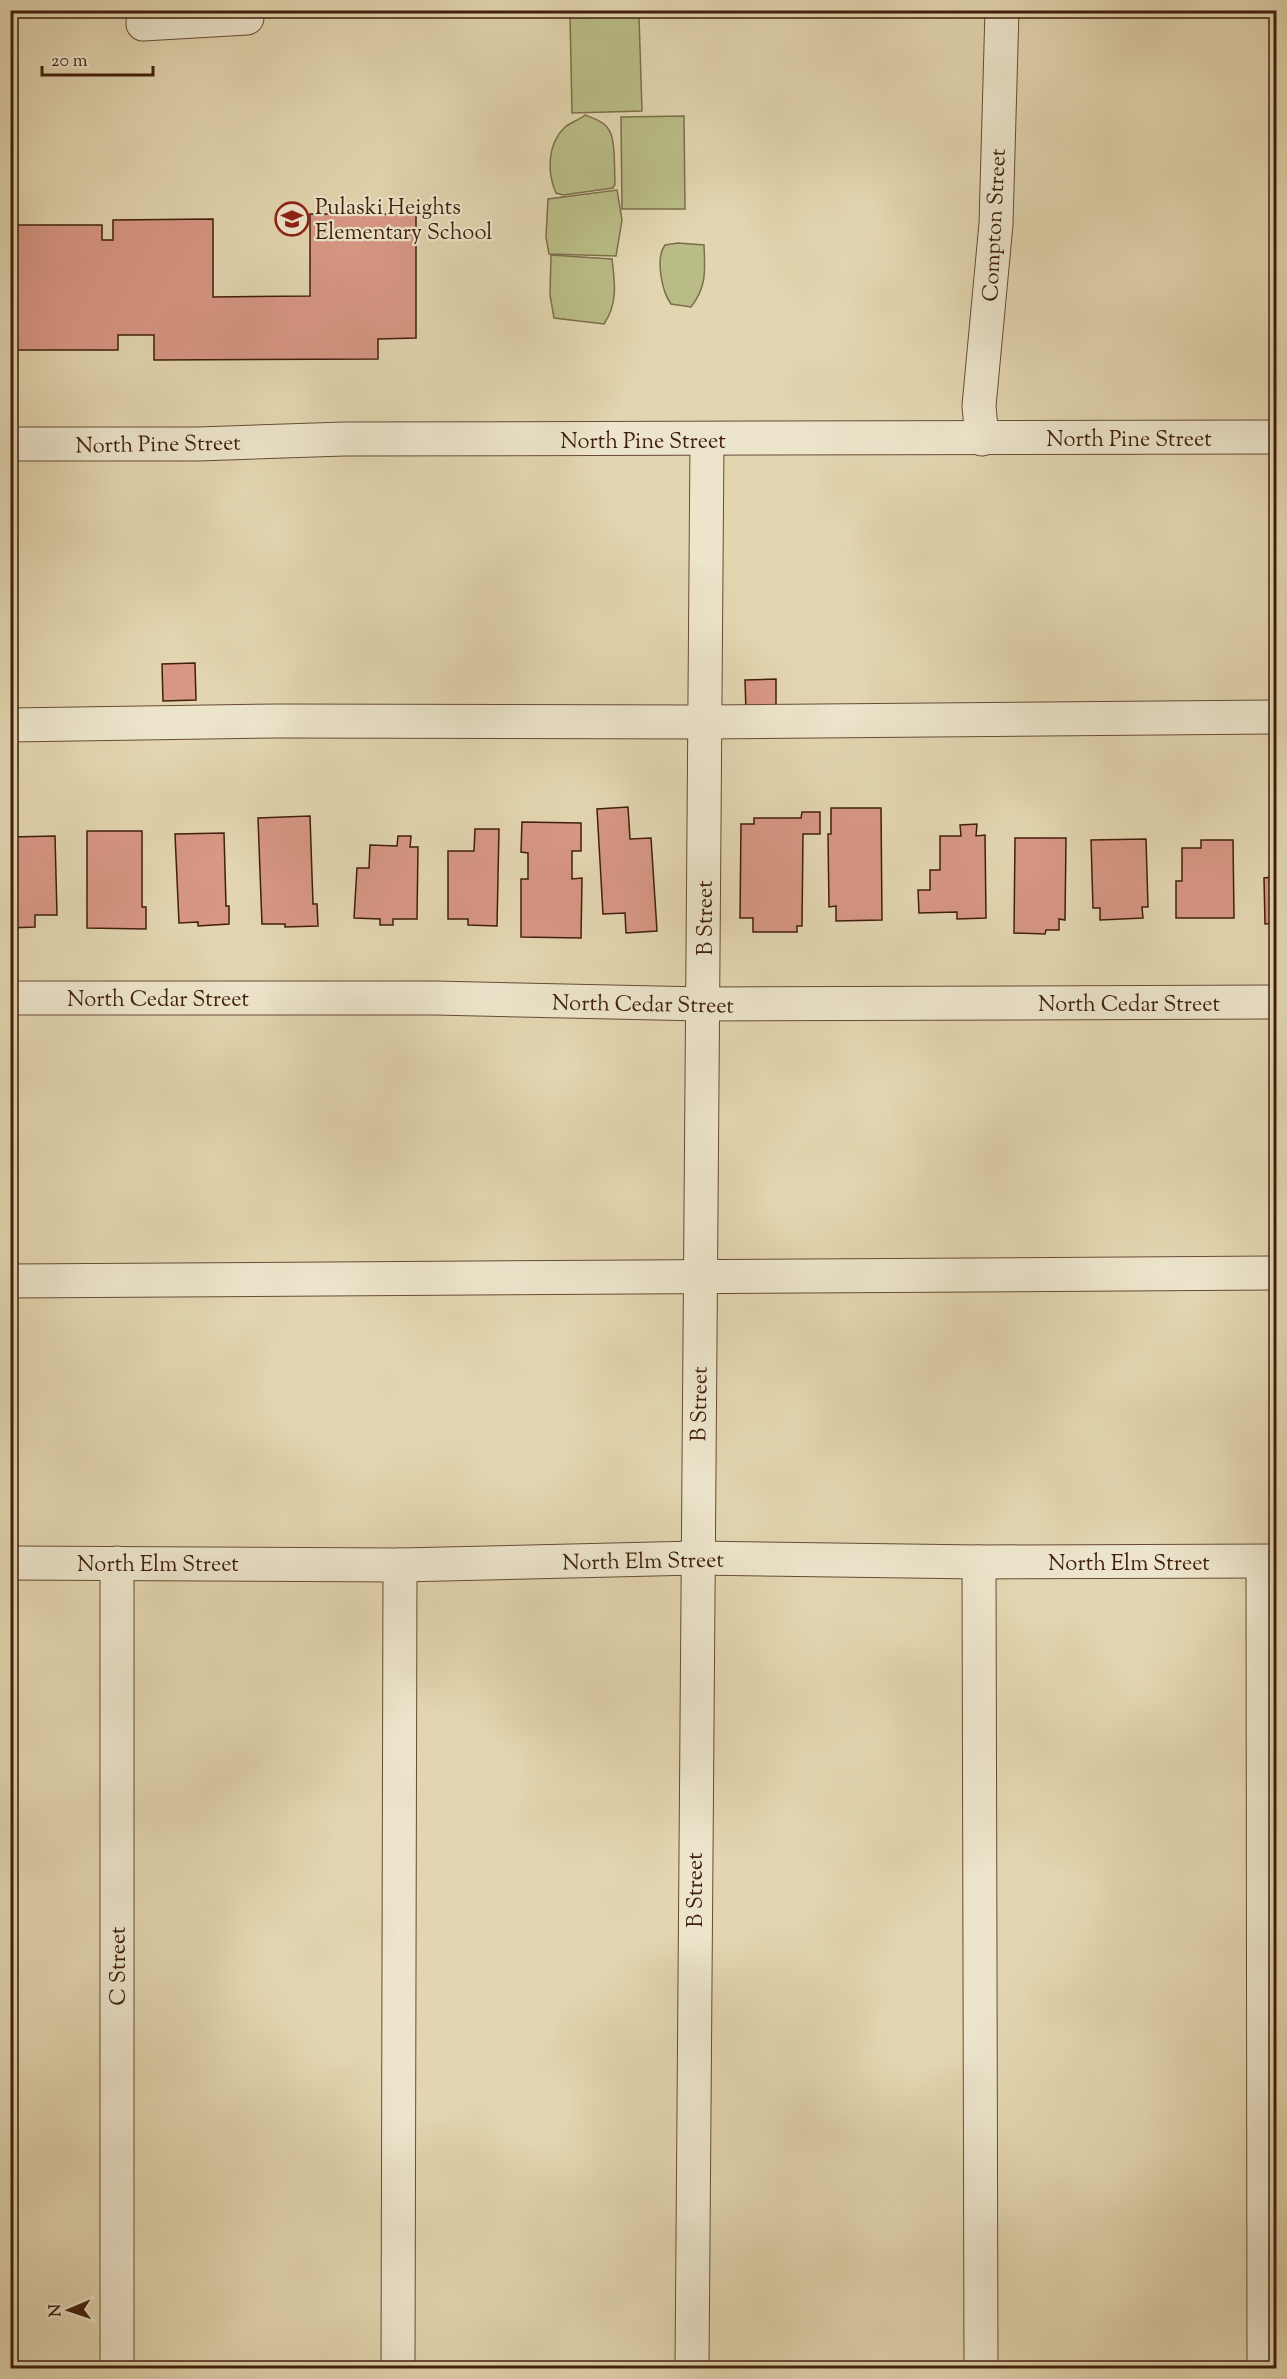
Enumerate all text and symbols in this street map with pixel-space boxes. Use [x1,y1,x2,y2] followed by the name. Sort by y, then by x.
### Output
[42,39,153,77] scale bar
[51,49,88,75] text: 20 m
[976,147,1016,303] street label: Compton Street
[315,193,492,250] place label: Pulaski Heights Elementary School
[274,201,310,237] school or university icon: Pulaski Heights Elementary School
[1046,425,1212,457] street label: North Pine Street
[560,427,726,459] street label: North Pine Street
[75,429,242,463] street label: North Pine Street
[691,880,723,956] street label: B Street
[67,985,249,1017] street label: North Cedar Street
[552,988,735,1024] street label: North Cedar Street
[1038,990,1220,1022] street label: North Cedar Street
[684,1366,718,1442] street label: B Street
[562,1546,725,1580] street label: North Elm Street
[1048,1549,1210,1581] street label: North Elm Street
[77,1550,239,1582] street label: North Elm Street
[681,1852,713,1928] street label: B Street
[104,1926,136,2006] street label: C Street
[39,2280,99,2340] north arrow
[45,2303,68,2317] text: N

